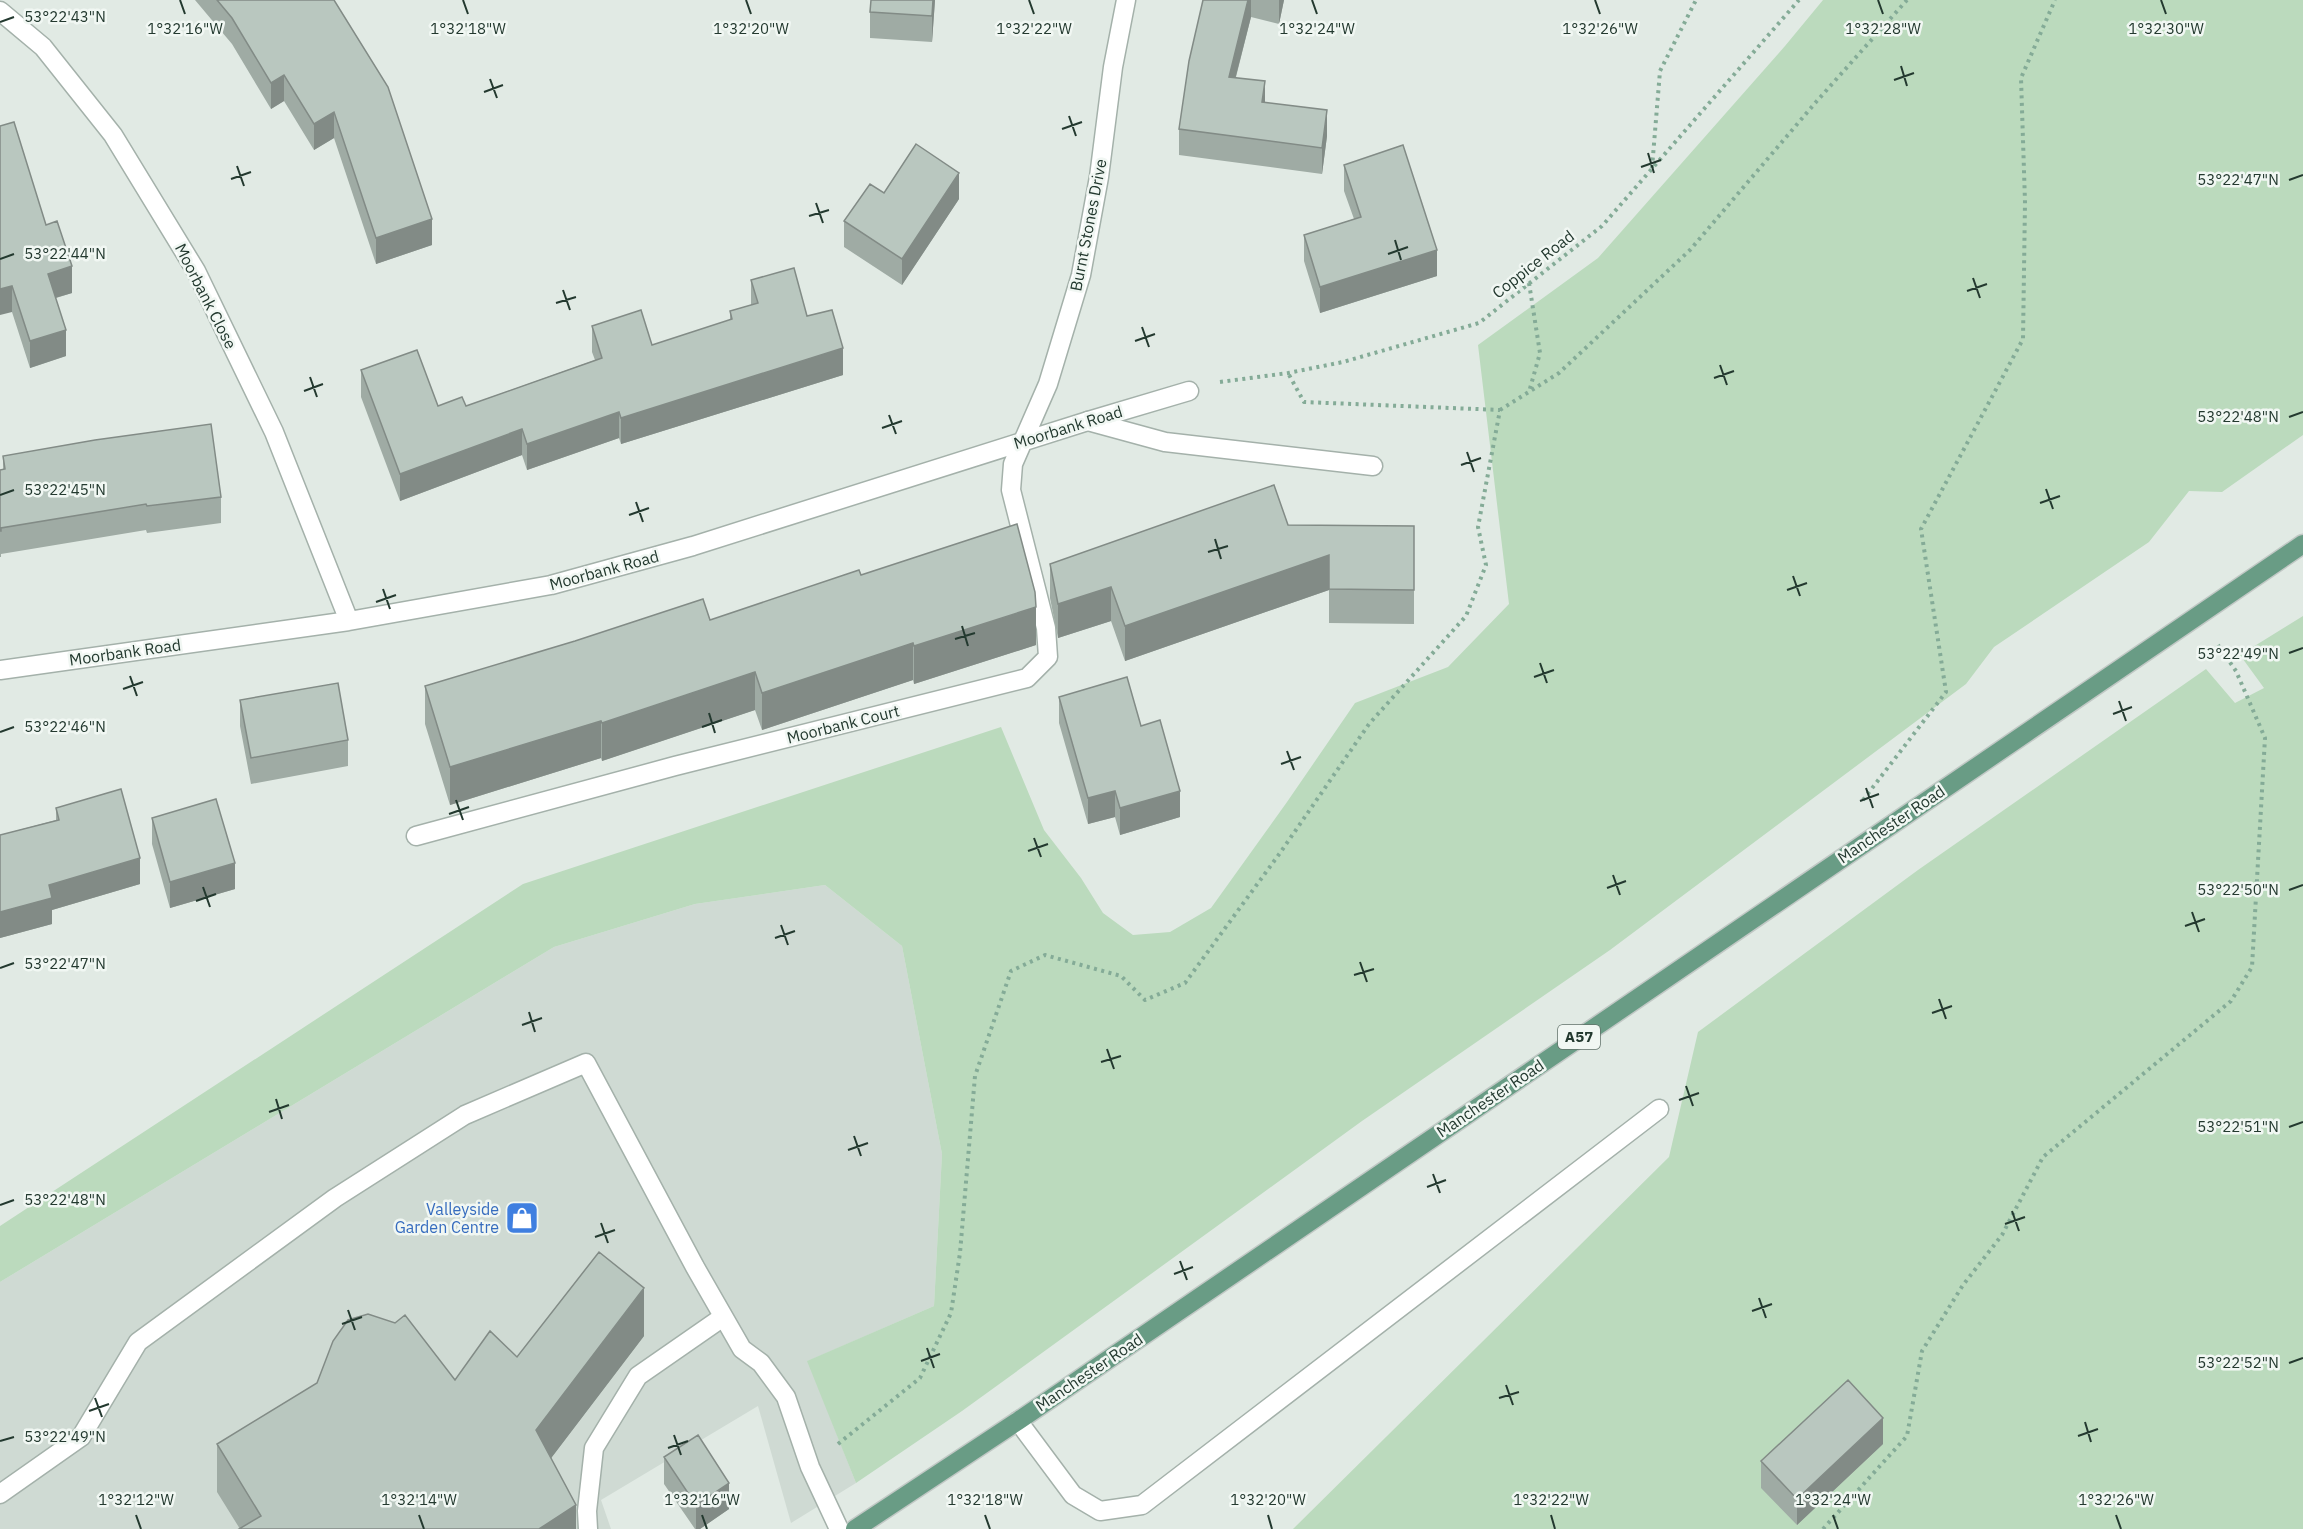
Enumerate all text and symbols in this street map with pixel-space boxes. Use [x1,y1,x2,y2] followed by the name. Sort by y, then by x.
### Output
[24,7,106,26] text: 53°22'43"N
[147,19,223,38] text: 1°32'16"W
[430,19,506,38] text: 1°32'18"W
[713,19,789,38] text: 1°32'20"W
[996,19,1072,38] text: 1°32'22"W
[1279,19,1355,38] text: 1°32'24"W
[1562,19,1638,38] text: 1°32'26"W
[1845,19,1921,38] text: 1°32'28"W
[2128,19,2204,38] text: 1°32'30"W
[1065,157,1111,293] street label: Burnt Stones Drive
[2197,170,2279,189] text: 53°22'47"N
[1488,226,1578,302] street label: Coppice Road
[171,240,241,352] street label: Moorbank Close
[24,244,106,263] text: 53°22'44"N
[1011,401,1125,453] street label: Moorbank Road
[2197,407,2279,426] text: 53°22'48"N
[24,480,106,499] text: 53°22'45"N
[547,546,661,594] street label: Moorbank Road
[68,634,182,670] street label: Moorbank Road
[2197,644,2279,663] text: 53°22'49"N
[785,700,901,748] street label: Moorbank Court
[24,717,106,736] text: 53°22'46"N
[1834,781,1948,867] street label: Manchester Road
[2197,880,2279,899] text: 53°22'50"N
[24,954,106,973] text: 53°22'47"N
[1558,1025,1600,1049] road number: A57
[1433,1055,1547,1141] street label: Manchester Road
[2197,1117,2279,1136] text: 53°22'51"N
[24,1190,106,1209] text: 53°22'48"N
[395,1199,499,1237] place label: Valleyside Garden Centre
[504,1200,540,1236] shop icon: Valleyside Garden Centre
[1032,1329,1146,1415] street label: Manchester Road
[2197,1353,2279,1372] text: 53°22'52"N
[24,1427,106,1446] text: 53°22'49"N
[98,1490,174,1509] text: 1°32'12"W
[381,1490,457,1509] text: 1°32'14"W
[664,1490,740,1509] text: 1°32'16"W
[947,1490,1023,1509] text: 1°32'18"W
[1230,1490,1306,1509] text: 1°32'20"W
[1513,1490,1589,1509] text: 1°32'22"W
[1795,1490,1871,1509] text: 1°32'24"W
[2078,1490,2154,1509] text: 1°32'26"W

